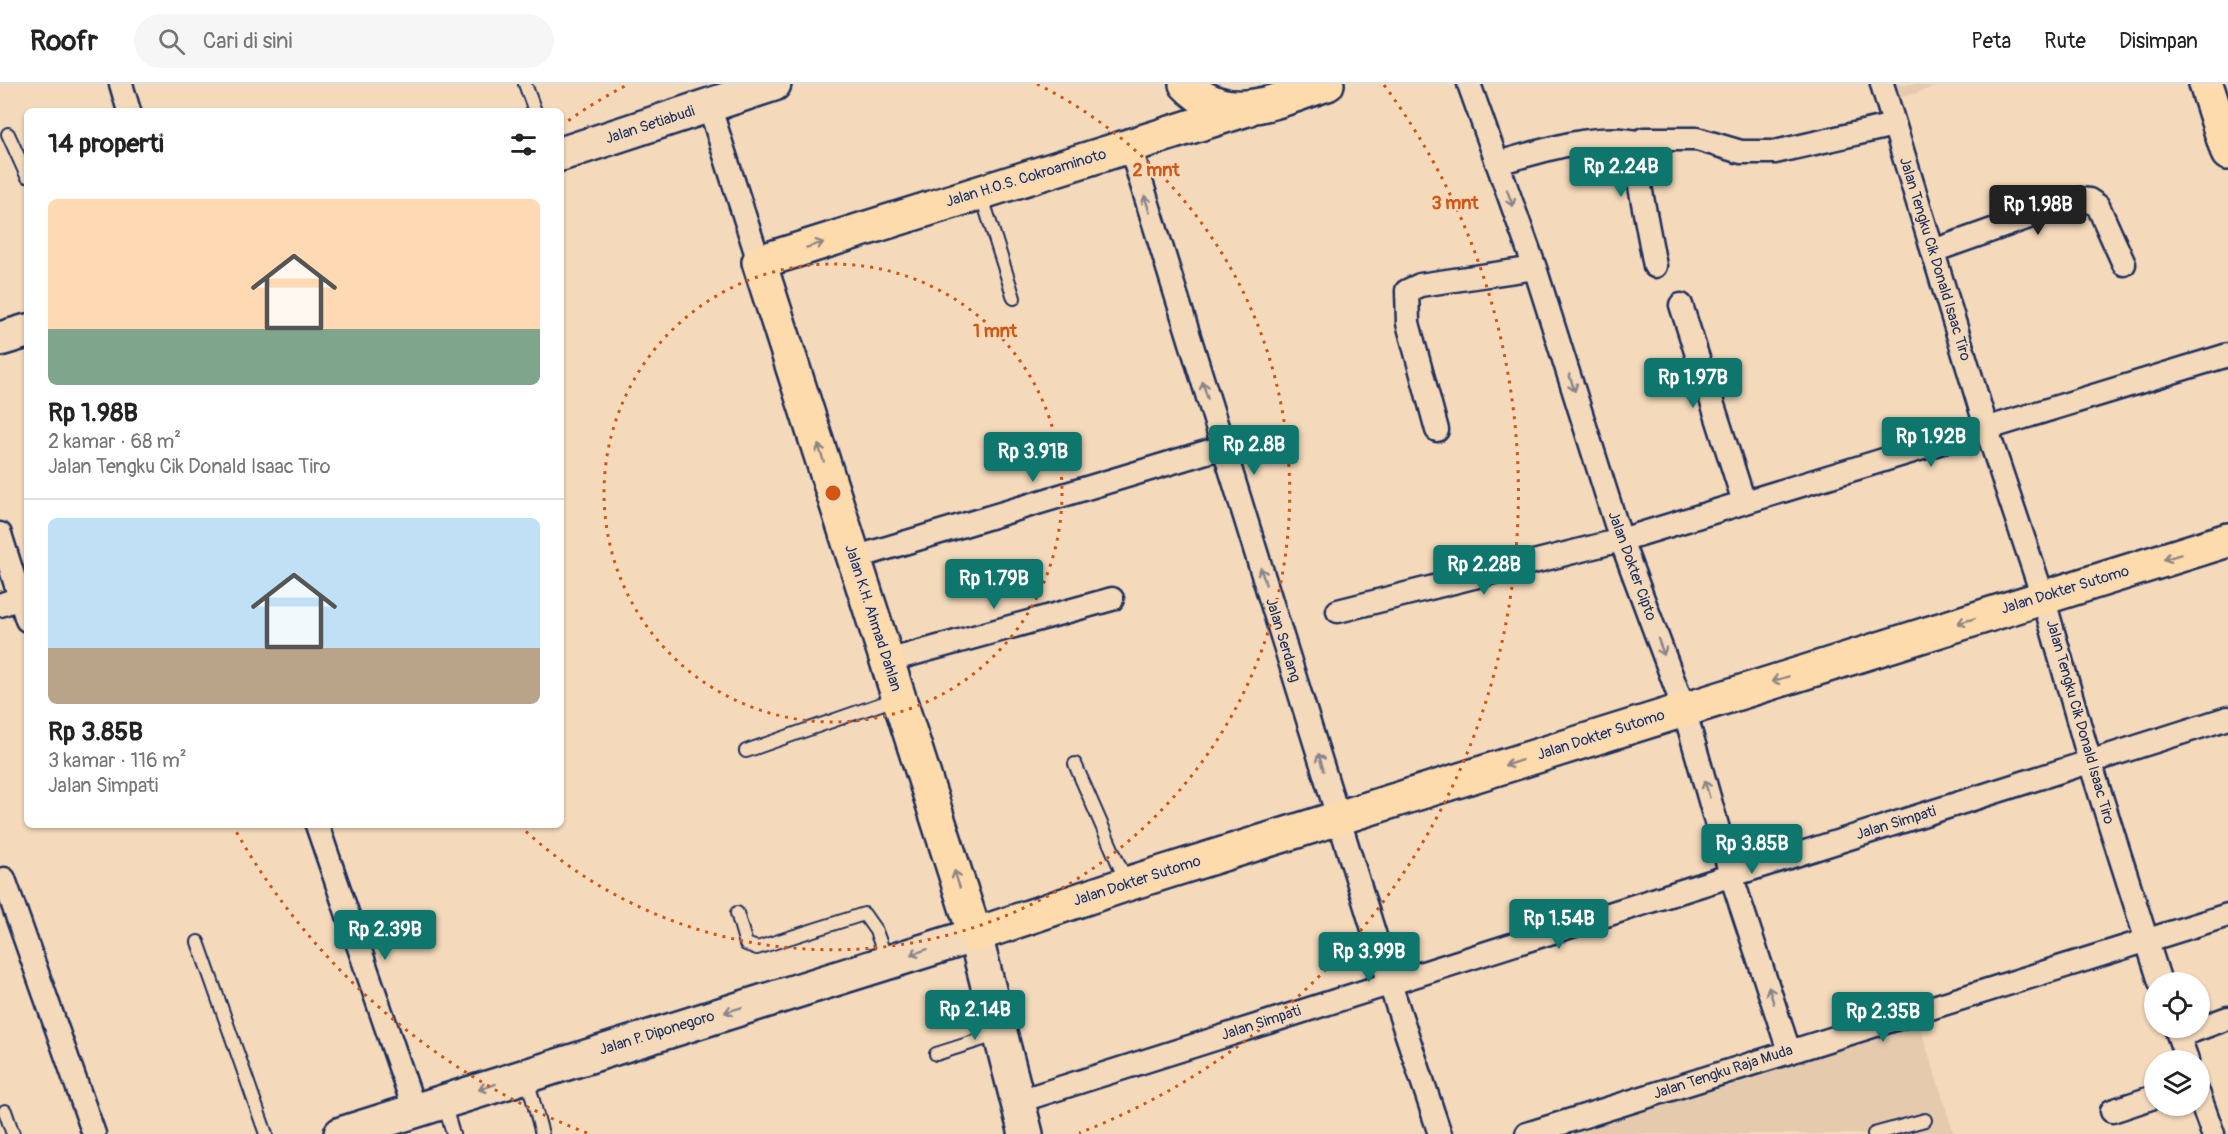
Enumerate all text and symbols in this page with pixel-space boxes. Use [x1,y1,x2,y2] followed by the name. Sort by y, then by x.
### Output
[134,14,554,68] search box
[30,24,98,59] text: Roofr
[155,25,188,58] icon: search
[203,27,292,55] text: Cari di sini
[1971,28,2011,55] text: Peta
[2044,28,2086,55] text: Rute
[2119,28,2198,55] text: Disimpan
[603,102,697,148] street label: Jalan Setiabudi
[48,128,164,160] text: 14 properti
[507,128,540,161] icon: filters
[943,145,1109,211] street label: Jalan H.O.S. Cokroaminoto
[1559,147,1683,198] pin: Rp 2.24B
[1583,154,1659,179] text: Rp 2.24B
[1895,155,1975,363] street label: Jalan Tengku Cik Donald Isaac Tiro
[1132,159,1180,182] text: 2 mnt
[1976,185,2100,236] pin: Rp 1.98B
[1505,188,1516,207] one-way arrow
[1431,192,1479,215] text: 3 mnt
[2003,192,2073,217] text: Rp 1.98B
[1141,195,1152,214] one-way arrow
[240,238,348,346] icon: home
[805,239,824,250] one-way arrow
[973,320,1018,343] text: 1 mnt
[1631,358,1755,409] pin: Rp 1.97B
[1658,365,1728,390] text: Rp 1.97B
[1567,373,1578,392] one-way arrow
[1199,381,1210,400] one-way arrow
[48,397,138,429] text: Rp 1.98B
[1869,417,1993,468] pin: Rp 1.92B
[1896,424,1966,449] text: Rp 1.92B
[1199,425,1309,476] pin: Rp 2.8B
[48,429,181,454] text: 2 kamar · 68 m²
[971,432,1095,483] pin: Rp 3.91B
[1223,432,1285,457] text: Rp 2.8B
[998,439,1068,464] text: Rp 3.91B
[814,444,825,463] one-way arrow
[48,454,330,479] text: Jalan Tengku Cik Donald Isaac Tiro
[823,483,843,503] centre of rings
[1603,509,1661,623] street label: Jalan Dokter Cipto
[840,542,906,694] street label: Jalan K.H. Ahmad Dahlan
[1422,545,1546,596] pin: Rp 2.28B
[1447,552,1521,577] text: Rp 2.28B
[2163,552,2182,563] one-way arrow
[240,557,348,665] icon: home
[932,559,1056,610] pin: Rp 1.79B
[1999,561,2131,619] street label: Jalan Dokter Sutomo
[959,566,1029,591] text: Rp 1.79B
[1257,567,1268,586] one-way arrow
[1261,596,1305,684] street label: Jalan Serdang
[1957,616,1976,627] one-way arrow
[2042,618,2118,826] street label: Jalan Tengku Cik Donald Isaac Tiro
[1656,638,1667,656] one-way arrow
[1771,674,1790,685] one-way arrow
[1535,705,1667,765] street label: Jalan Dokter Sutomo
[48,716,143,748] text: Rp 3.85B
[48,748,187,773] text: 3 kamar · 116 m²
[1315,753,1326,772] one-way arrow
[1504,758,1523,769] one-way arrow
[48,773,158,798] text: Jalan Simpati
[1700,780,1712,799] one-way arrow
[1854,802,1939,844] street label: Jalan Simpati
[1690,824,1814,875] pin: Rp 3.85B
[1715,831,1789,856] text: Rp 3.85B
[1071,851,1203,911] street label: Jalan Dokter Sutomo
[951,870,962,889] one-way arrow
[1497,899,1621,950] pin: Rp 1.54B
[1523,906,1595,931] text: Rp 1.54B
[323,910,447,961] pin: Rp 2.39B
[348,917,422,942] text: Rp 2.39B
[1307,932,1431,983] pin: Rp 3.99B
[1333,939,1405,964] text: Rp 3.99B
[910,948,929,959] one-way arrow
[2144,972,2210,1116] map controls
[2144,972,2210,1038] button: locate
[1765,986,1776,1005] one-way arrow
[913,990,1037,1041] pin: Rp 2.14B
[1821,992,1945,1043] pin: Rp 2.35B
[939,997,1011,1022] text: Rp 2.14B
[1846,999,1920,1024] text: Rp 2.35B
[1219,1001,1304,1045] street label: Jalan Simpati
[724,1005,743,1016] one-way arrow
[597,1006,717,1060] street label: Jalan P. Diponegoro
[1651,1040,1795,1104] street label: Jalan Tengku Raja Muda
[2144,1050,2210,1116] button: layers
[478,1083,497,1094] one-way arrow

